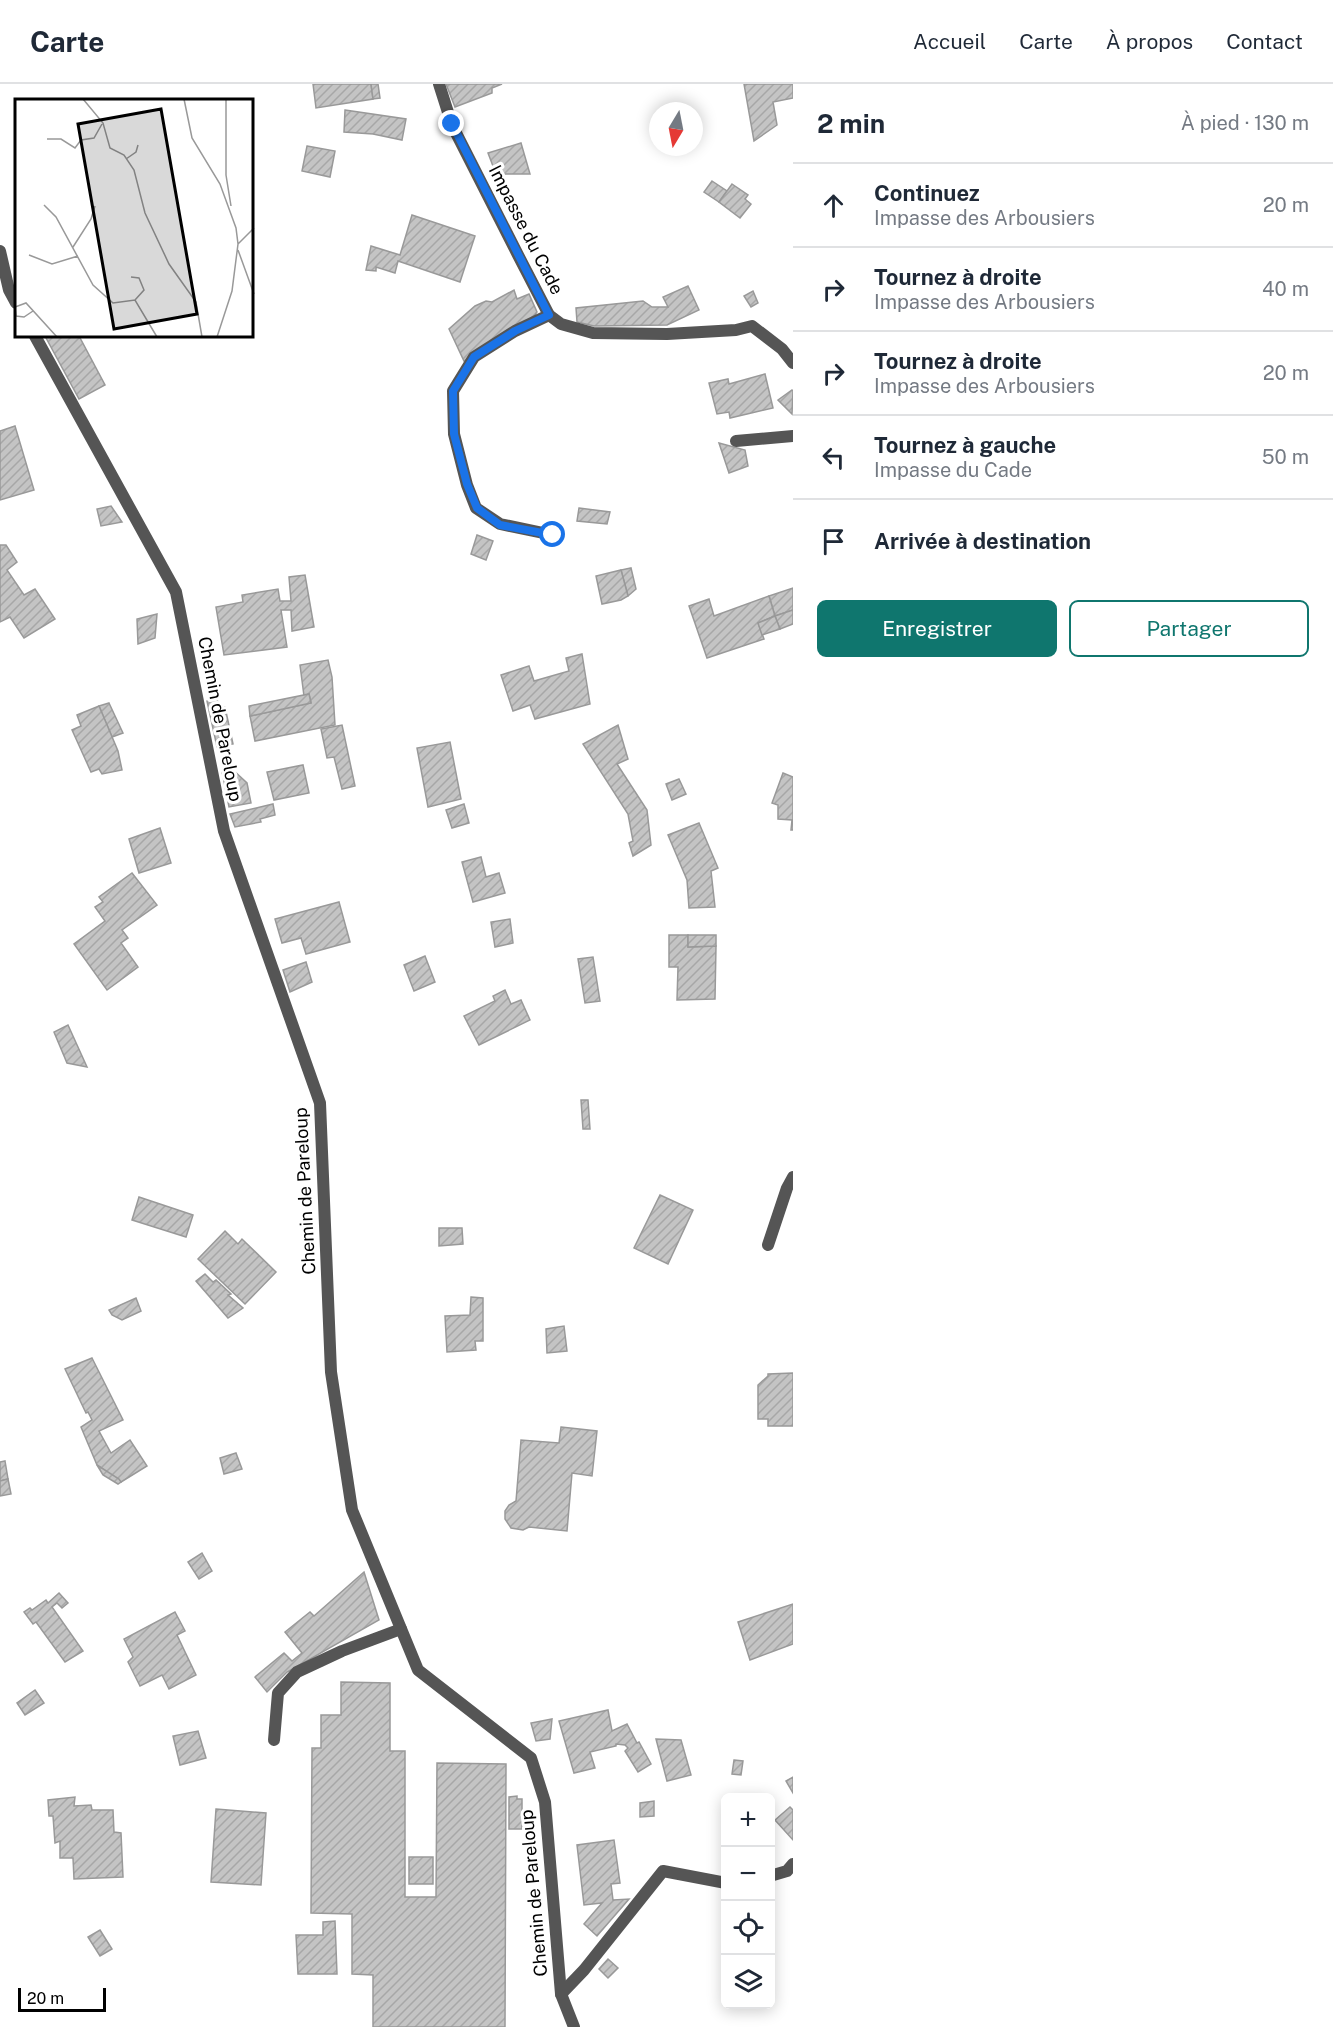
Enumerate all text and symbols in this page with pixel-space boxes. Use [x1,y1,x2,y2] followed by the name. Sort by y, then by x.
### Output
[30,25,104,58] text: Carte
[913,29,986,54] text: Accueil
[1019,29,1073,54] text: Carte
[1106,29,1193,54] text: À propos
[1226,29,1303,54] text: Contact
[15,99,254,338] inset map
[649,102,703,156] north arrow
[817,108,885,139] text: 2 min
[438,110,464,136] route end
[1181,111,1309,135] text: À pied · 130 m
[485,162,568,298] street label: Impasse du Cade
[874,180,980,206] text: Continuez
[817,189,850,222] icon: ahead
[1263,193,1309,217] text: 20 m
[874,206,1095,230] text: Impasse des Arbousiers
[874,264,1042,290] text: Tournez à droite
[817,273,850,306] icon: right
[1262,277,1309,301] text: 40 m
[874,290,1095,314] text: Impasse des Arbousiers
[874,348,1042,374] text: Tournez à droite
[817,357,850,390] icon: right
[1263,361,1309,385] text: 20 m
[874,374,1095,398] text: Impasse des Arbousiers
[874,432,1056,458] text: Tournez à gauche
[817,441,850,474] icon: left
[1262,445,1309,469] text: 50 m
[874,458,1032,482] text: Impasse du Cade
[539,521,565,547] route start
[817,525,850,558] icon: arrive
[874,528,1091,554] text: Arrivée à destination
[817,600,1057,657] button: Enregistrer
[1069,600,1309,657] button: Partager
[194,635,247,803] street label: Chemin de Pareloup
[290,1107,319,1275] street label: Chemin de Pareloup
[721,1793,775,2009] map controls
[721,1793,775,1847] button: +
[516,1809,551,1977] street label: Chemin de Pareloup
[721,1847,775,1901] button: −
[721,1901,775,1955] button: locate
[721,1955,775,2009] button: layers
[18,1985,106,2012] scale bar
[27,1989,64,2008] text: 20 m

